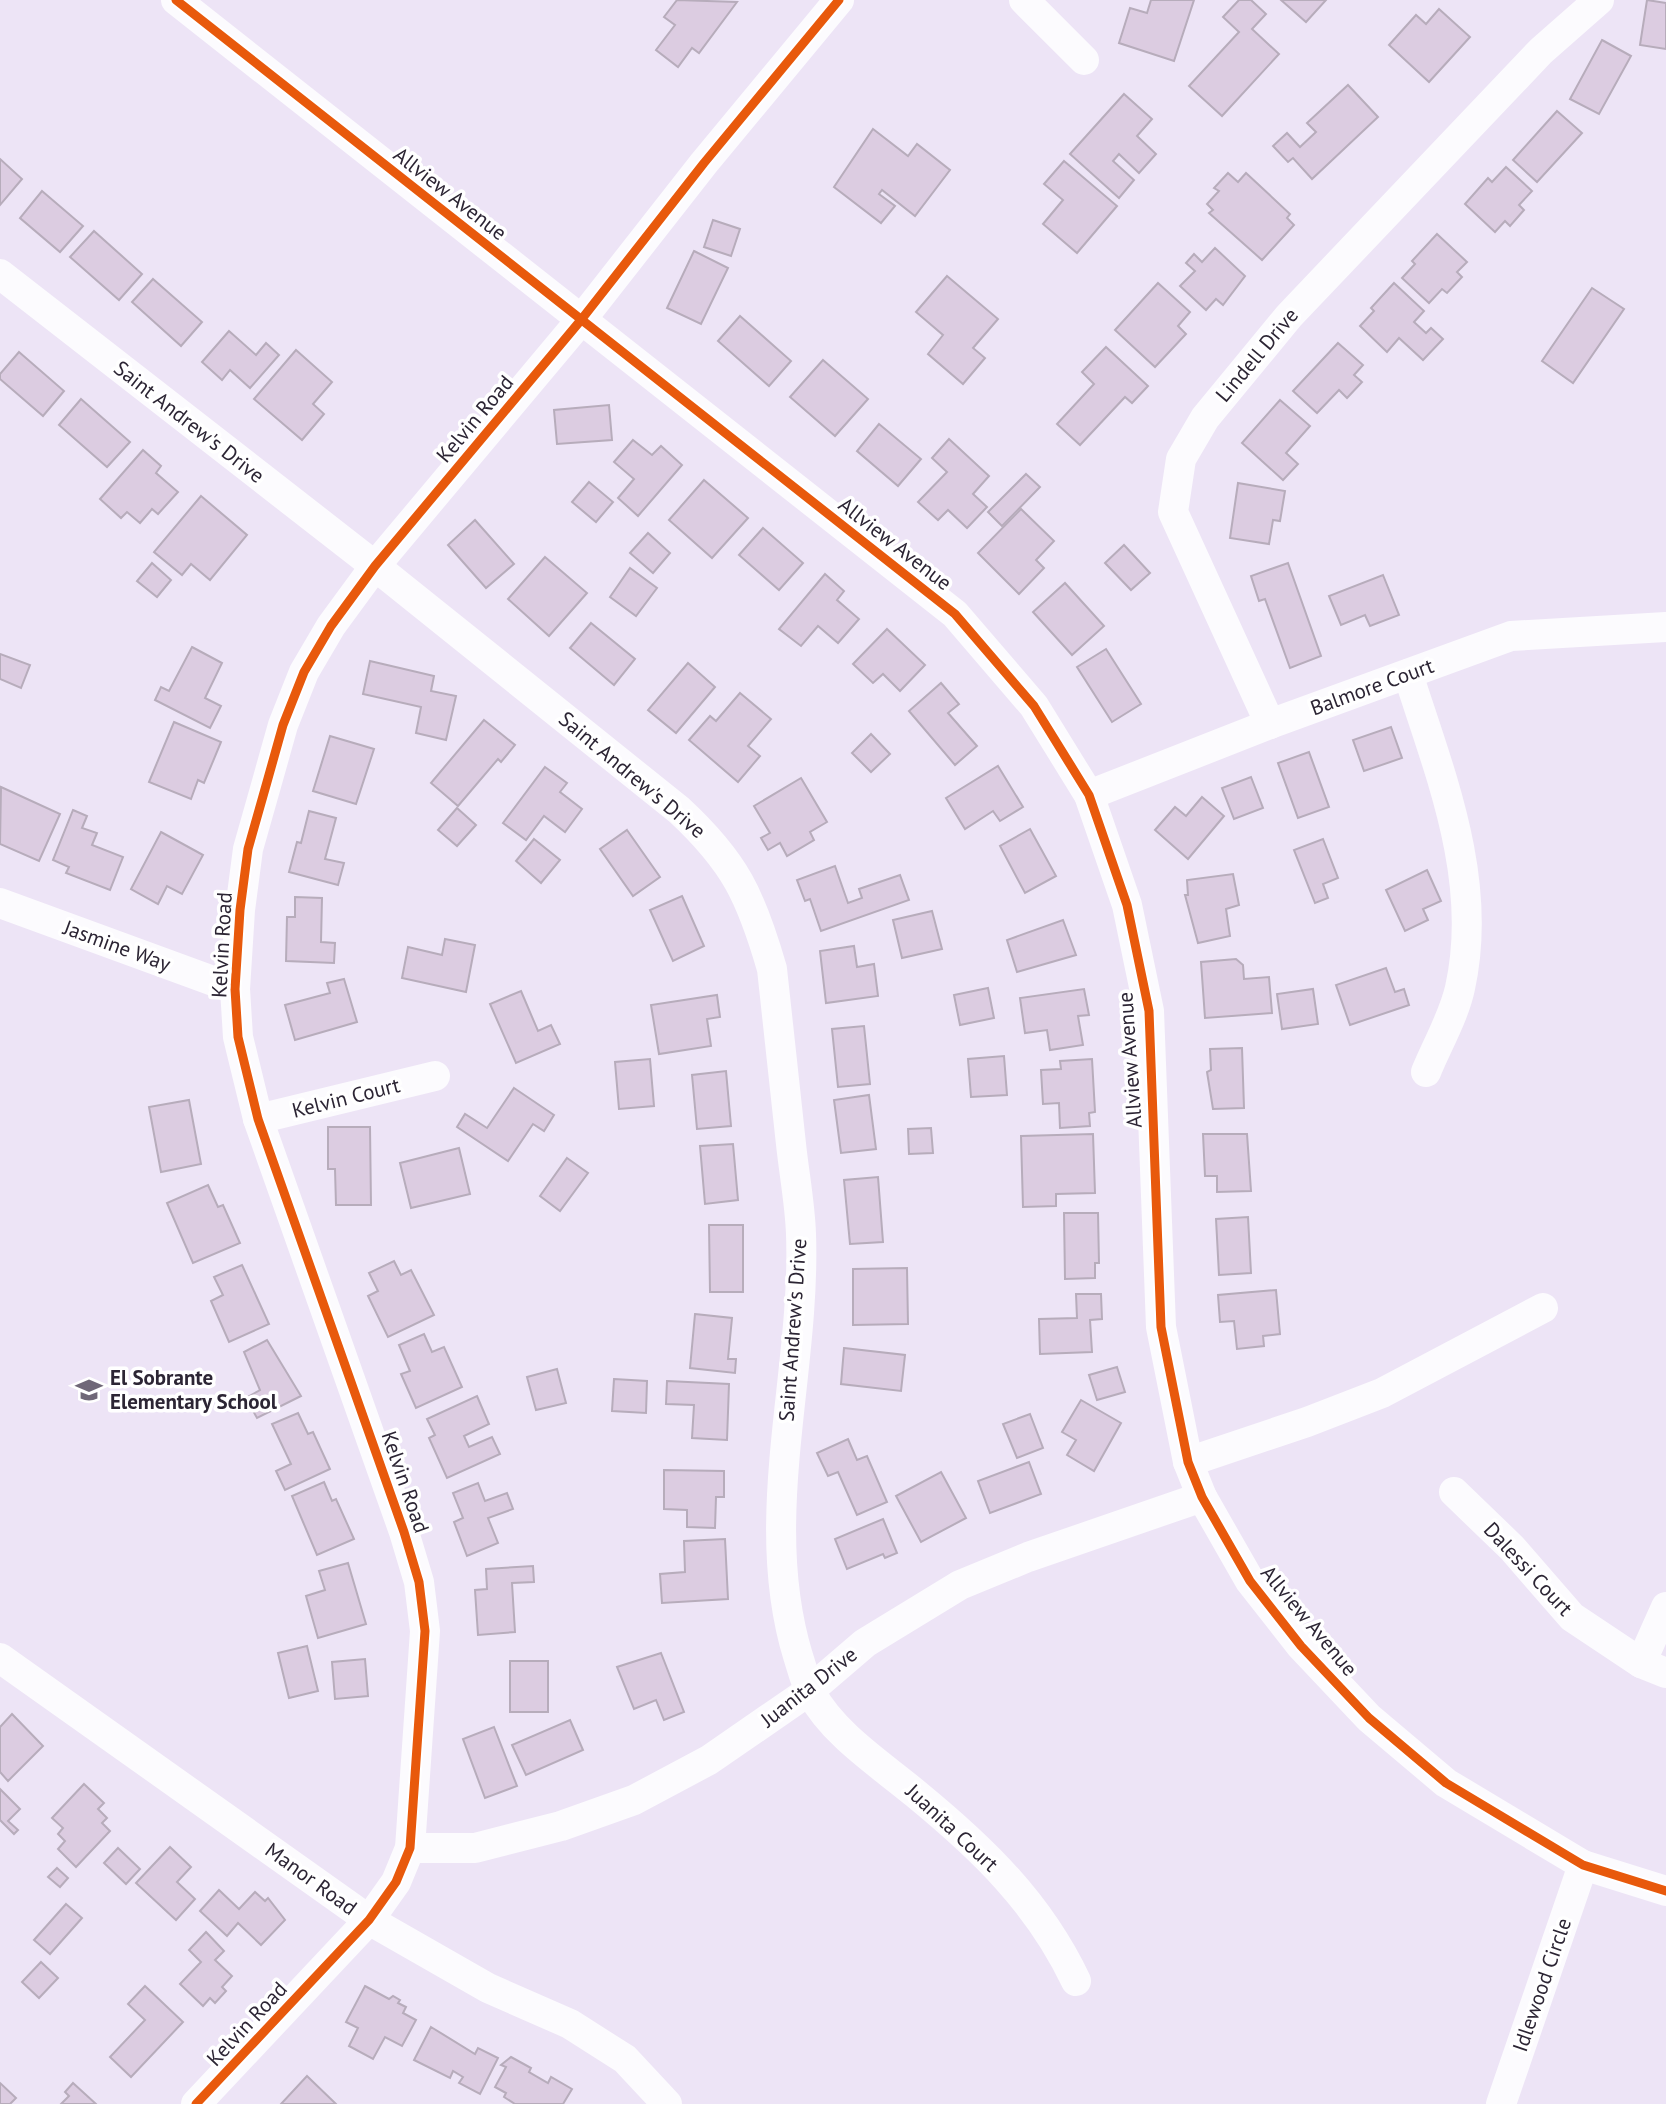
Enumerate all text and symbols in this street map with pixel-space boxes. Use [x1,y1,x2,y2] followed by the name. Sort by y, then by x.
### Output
[388,141,512,246] street label: Allview Avenue
[1209,302,1304,407] street label: Lindell Drive
[109,354,270,489] street label: Saint Andrew's Drive
[430,369,519,468] street label: Kelvin Road
[833,491,957,596] street label: Allview Avenue
[1306,652,1437,721] street label: Balmore Court
[553,705,711,844] street label: Saint Andrew's Drive
[205,891,238,999] street label: Kelvin Road
[59,913,175,977] street label: Jasmine Way
[1111,991,1148,1129] street label: Allview Avenue
[289,1071,403,1124] street label: Kelvin Court
[773,1237,812,1422] street label: Saint Andrew's Drive
[110,1364,278,1415] place label: El Sobrante Elementary School
[74,1375,104,1405] school or university icon: El Sobrante Elementary School
[375,1427,435,1536] street label: Kelvin Road
[1478,1516,1579,1621] street label: Dalessi Court
[1255,1560,1363,1682] street label: Allview Avenue
[754,1641,862,1733] street label: Juanita Drive
[900,1777,1004,1877] street label: Juanita Court
[260,1836,363,1921] street label: Manor Road
[1506,1914,1577,2055] street label: Idlewood Circle
[201,1976,293,2072] street label: Kelvin Road

